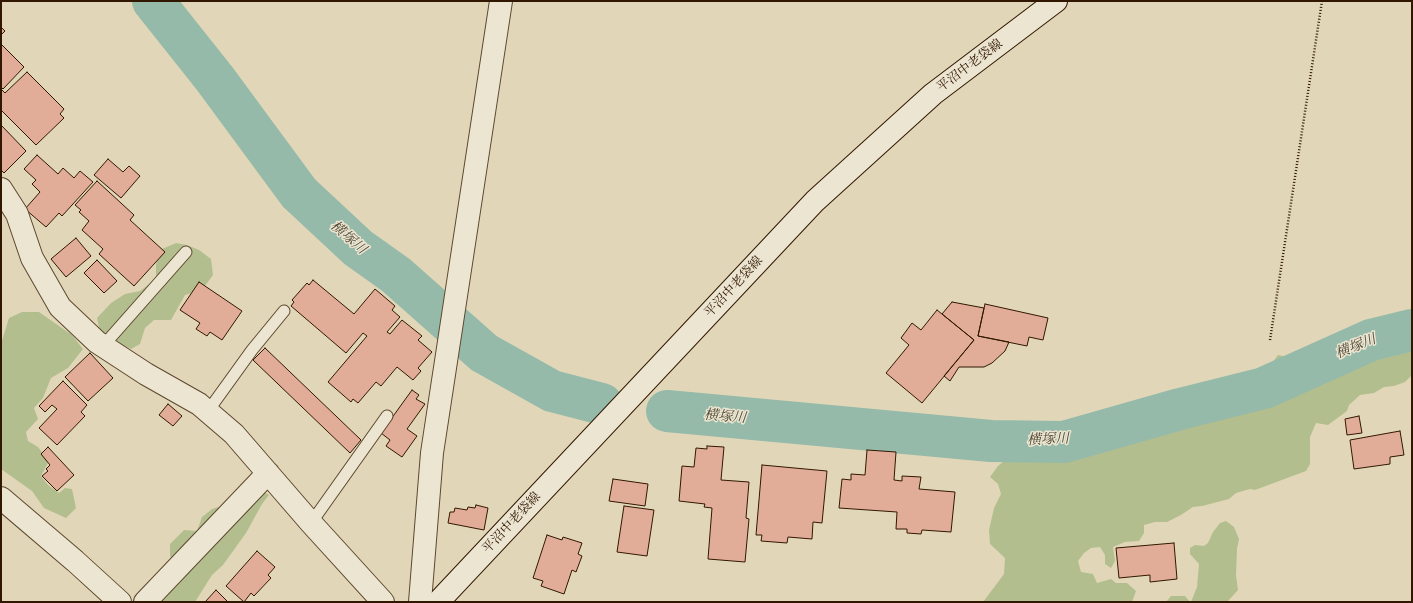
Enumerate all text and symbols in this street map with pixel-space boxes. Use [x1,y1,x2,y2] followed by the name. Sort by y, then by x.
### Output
[934,36,1006,96] street label: 平沼中老袋線
[327,218,369,258] water label: 横塚川
[702,253,766,321] street label: 平沼中老袋線
[1333,331,1379,363] water label: 横塚川
[703,407,747,427] water label: 横塚川
[1027,431,1069,449] water label: 横塚川
[480,489,544,557] street label: 平沼中老袋線

